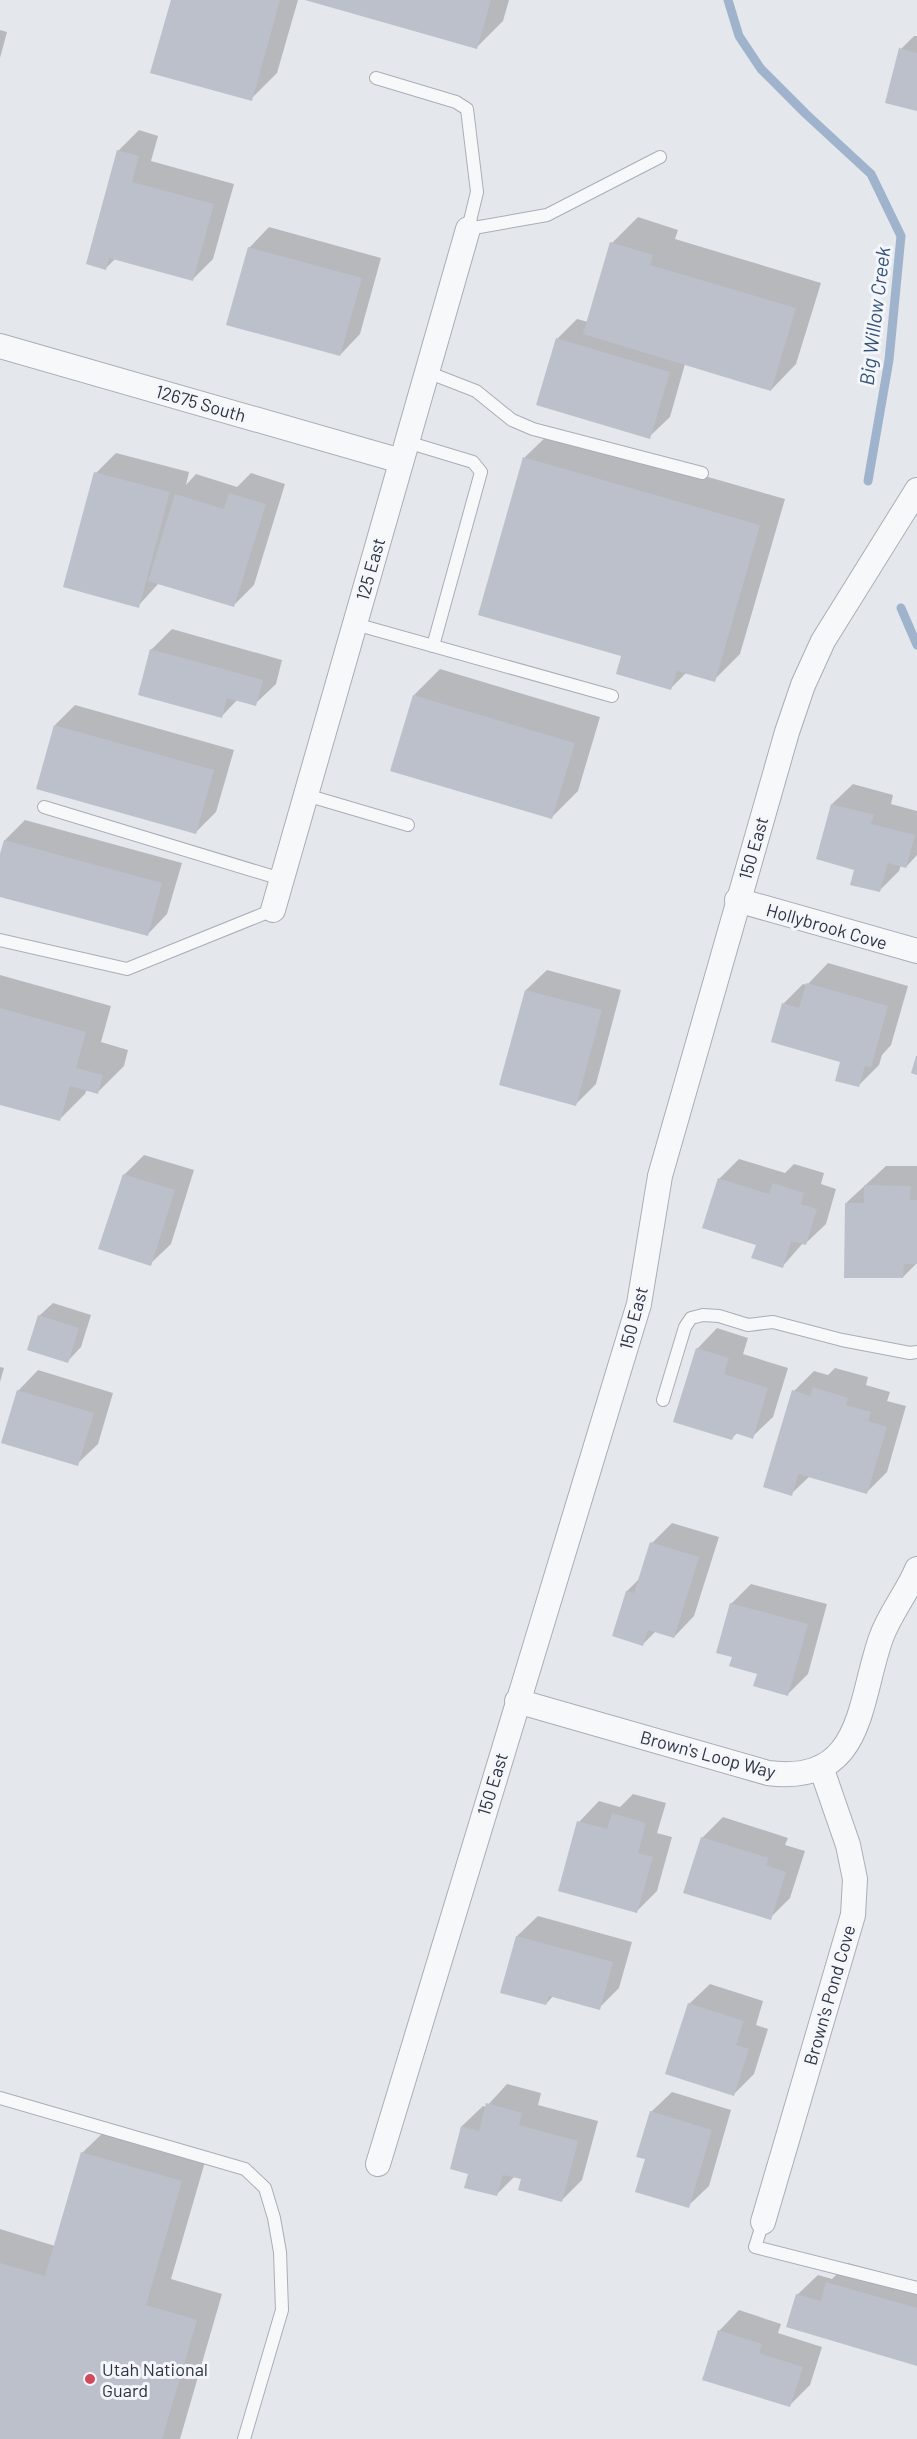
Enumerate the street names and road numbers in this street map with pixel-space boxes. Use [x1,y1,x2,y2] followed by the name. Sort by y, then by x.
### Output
[153,380,249,426] street label: 12675 South
[351,535,389,603] street label: 125 East
[734,814,772,882] street label: 150 East
[764,898,890,954] street label: Hollybrook Cove
[614,1284,652,1352] street label: 150 East
[638,1725,778,1783] street label: Brown's Loop Way
[472,1750,512,1818] street label: 150 East
[798,1922,860,2068] street label: Brown's Pond Cove

